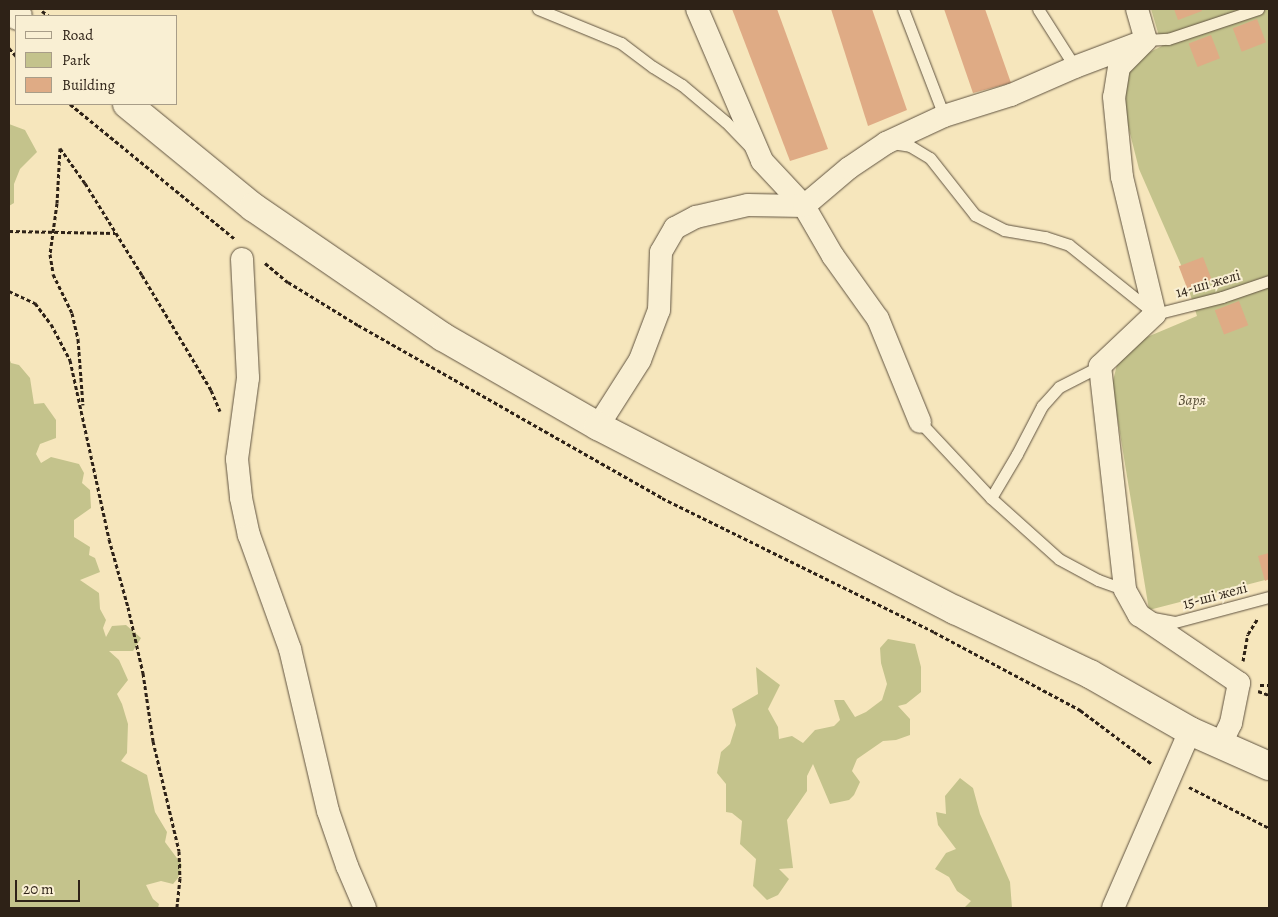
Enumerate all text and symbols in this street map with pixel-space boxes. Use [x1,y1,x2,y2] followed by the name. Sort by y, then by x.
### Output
[15,15,178,105] legend
[62,25,93,45] text: Road
[62,50,90,70] text: Park
[62,75,115,95] text: Building
[1174,266,1242,302] street label: 14-ші желі
[1178,392,1206,410] park label: Заря
[1181,579,1249,613] street label: 15-ші желі
[18,870,82,902] scale bar
[23,879,54,899] text: 20 m

